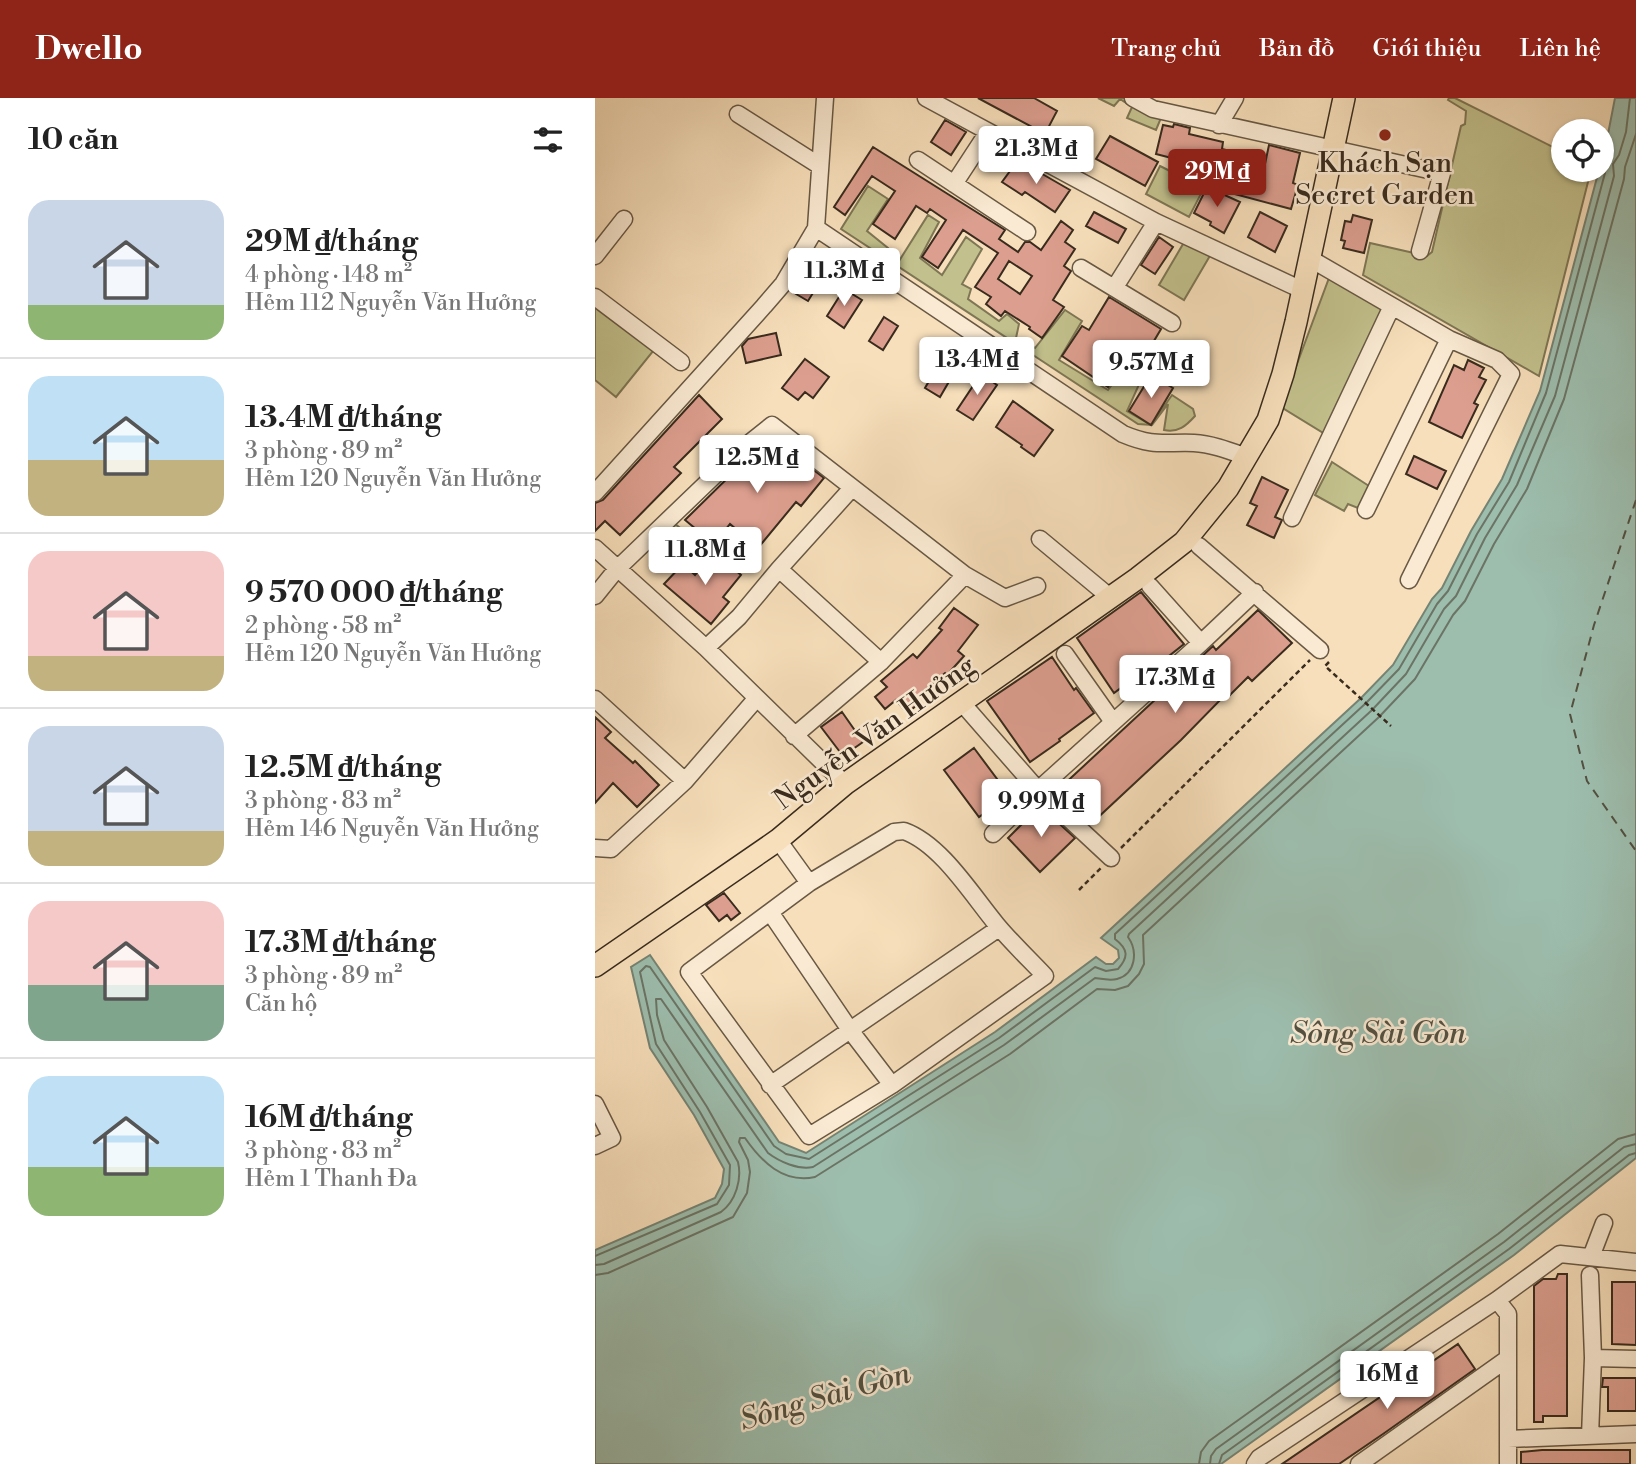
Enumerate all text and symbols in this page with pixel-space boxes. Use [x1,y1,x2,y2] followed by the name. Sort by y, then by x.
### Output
[35,29,143,70] text: Dwello
[1111,34,1221,64] text: Trang chủ
[1259,34,1335,64] text: Bản đồ
[1373,34,1481,64] text: Giới thiệu
[1519,34,1601,64] text: Liên hệ
[1551,119,1614,182] map controls
[1551,119,1614,182] button: locate
[28,121,118,159] text: 10 căn
[529,121,567,159] icon: filters
[971,126,1101,186] pin: 21.3M ₫
[1377,127,1393,143] marker: Khách Sạn Secret Garden
[995,135,1077,163] text: 21.3M ₫
[1295,146,1475,213] place label: Khách Sạn Secret Garden
[1168,150,1266,209] pin: 29M ₫
[1184,158,1250,186] text: 29M ₫
[245,223,418,261] text: 29M ₫/tháng
[84,228,168,312] icon: home
[779,248,909,308] pin: 11.3M ₫
[804,257,884,285] text: 11.3M ₫
[245,261,412,289] text: 4 phòng · 148 m²
[245,289,536,317] text: Hẻm 112 Nguyễn Văn Hưởng
[912,338,1042,397] pin: 13.4M ₫
[1086,341,1216,400] pin: 9.57M ₫
[935,346,1019,374] text: 13.4M ₫
[1109,349,1193,377] text: 9.57M ₫
[245,399,441,437] text: 13.4M ₫/tháng
[84,404,168,488] icon: home
[692,436,822,495] pin: 12.5M ₫
[245,437,402,465] text: 3 phòng · 89 m²
[715,444,799,472] text: 12.5M ₫
[245,465,541,493] text: Hẻm 120 Nguyễn Văn Hưởng
[640,528,770,587] pin: 11.8M ₫
[665,536,745,564] text: 11.8M ₫
[245,574,503,612] text: 9 570 000 ₫/tháng
[84,579,168,663] icon: home
[245,612,401,640] text: 2 phòng · 58 m²
[245,640,541,668] text: Hẻm 120 Nguyễn Văn Hưởng
[767,648,983,818] street label: Nguyễn Văn Hưởng
[1110,656,1240,715] pin: 17.3M ₫
[1135,664,1215,692] text: 17.3M ₫
[245,749,441,787] text: 12.5M ₫/tháng
[84,754,168,838] icon: home
[976,780,1106,839] pin: 9.99M ₫
[245,787,401,815] text: 3 phòng · 83 m²
[998,788,1084,816] text: 9.99M ₫
[245,815,539,843] text: Hẻm 146 Nguyễn Văn Hưởng
[245,924,436,962] text: 17.3M ₫/tháng
[84,929,168,1013] icon: home
[245,962,402,990] text: 3 phòng · 89 m²
[245,990,318,1018] text: Căn hộ
[1290,1015,1466,1053] water label: Sông Sài Gòn
[245,1099,413,1137] text: 16M ₫/tháng
[84,1104,168,1188] icon: home
[245,1137,401,1165] text: 3 phòng · 83 m²
[245,1165,417,1193] text: Hẻm 1 Thanh Đa
[1338,1352,1436,1411] pin: 16M ₫
[735,1354,915,1440] water label: Sông Sài Gòn
[1356,1360,1418,1388] text: 16M ₫

